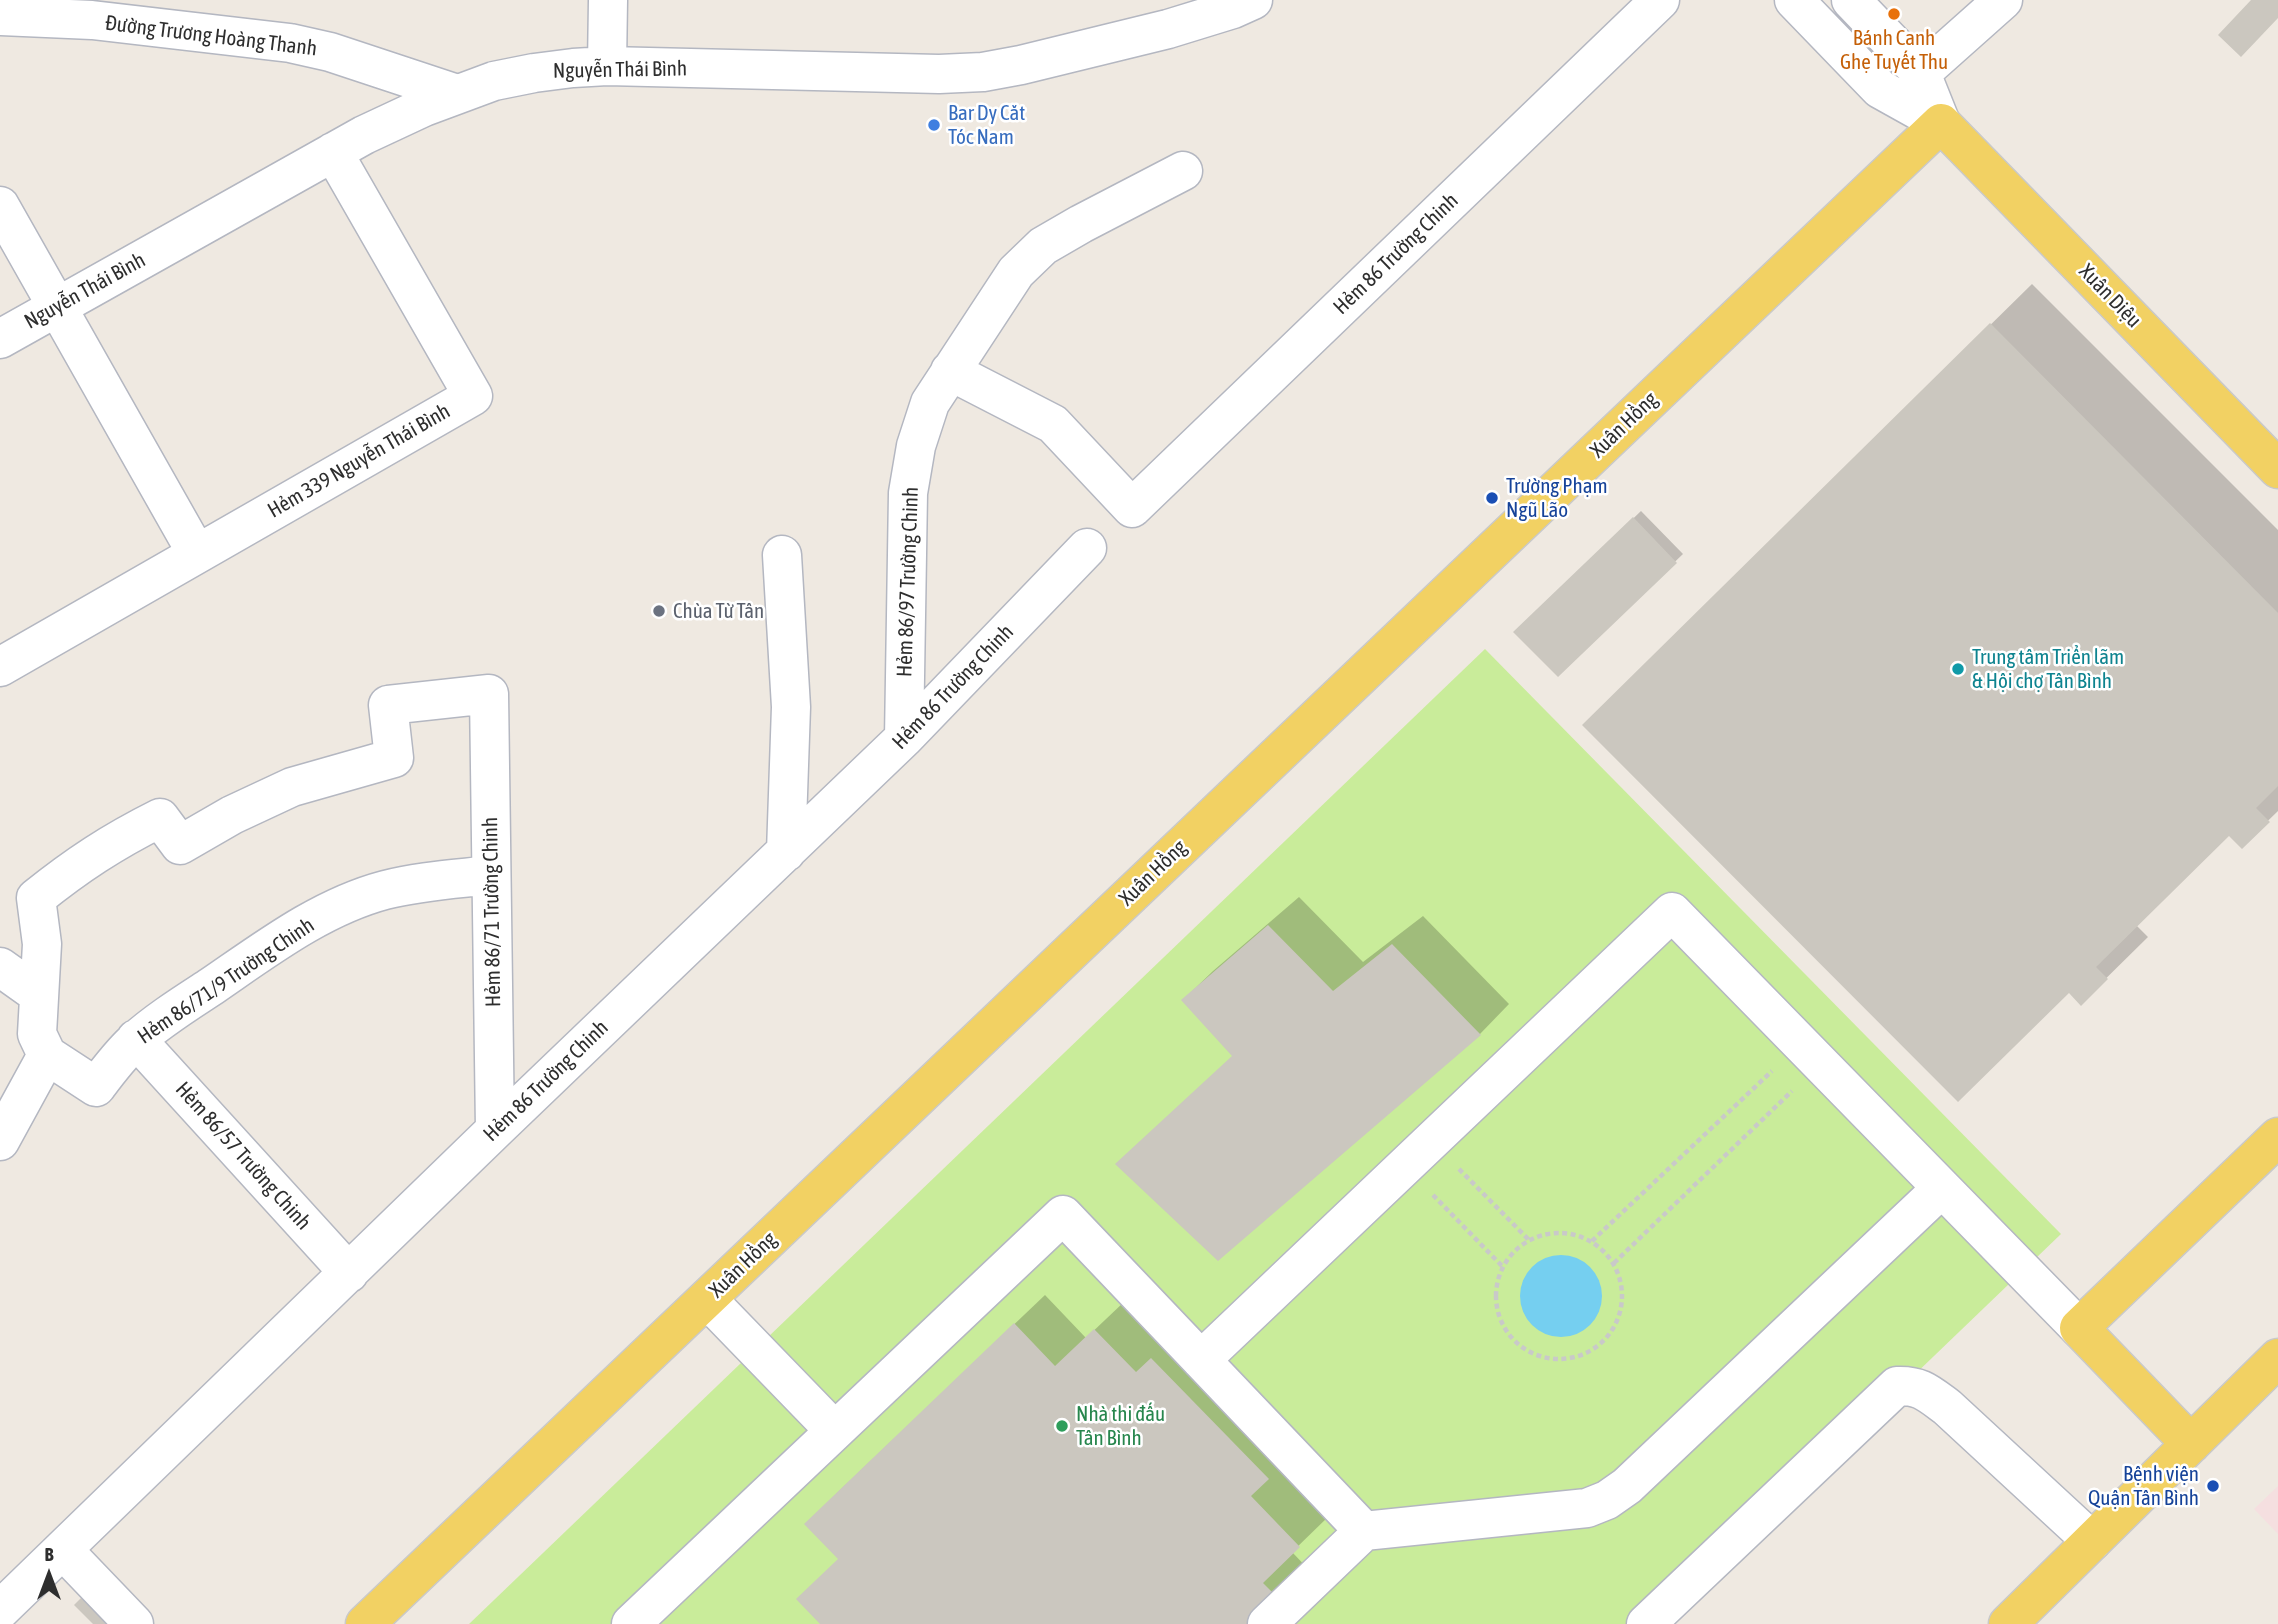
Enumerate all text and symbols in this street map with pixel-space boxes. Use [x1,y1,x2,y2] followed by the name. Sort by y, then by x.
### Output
[1886,6,1902,22] marker: Bánh Canh Ghẹ Tuyết Thu
[104,11,318,61] street label: Đường Trương Hoàng Thanh
[1840,25,1948,75] place label: Bánh Canh Ghẹ Tuyết Thu
[553,56,687,84] street label: Nguyễn Thái Bình
[948,100,1025,150] place label: Bar Dy Cǎt Tóc Nam
[926,117,942,133] marker: Bar Dy Cǎt Tóc Nam
[1328,188,1464,320] street label: Hẻm 86 Trường Chinh
[20,247,150,335] street label: Nguyễn Thái Bình
[2074,259,2146,333] street label: Xuân Diệu
[1585,387,1663,463] street label: Xuân Hồng
[263,398,455,524] street label: Hẻm 339 Nguyễn Thái Bình
[1506,473,1608,523] place label: Trường Phạm Ngũ Lão
[892,486,924,678] street label: Hẻm 86/97 Trường Chinh
[1484,490,1500,506] marker: Trường Phạm Ngũ Lão
[673,598,764,624] place label: Chùa Từ Tân
[651,603,667,619] marker: Chùa Từ Tân
[887,619,1019,755] street label: Hẻm 86 Trường Chinh
[1972,644,2124,694] place label: Trung tâm Triển lãm & Hội chợ Tân Bình
[1950,661,1966,677] marker: Trung tâm Triển lãm & Hội chợ Tân Bình
[478,817,506,1007] street label: Hẻm 86/71 Trường Chinh
[1114,835,1192,911] street label: Xuân Hồng
[133,913,319,1049] street label: Hẻm 86/71/9 Trường Chinh
[478,1015,614,1147] street label: Hẻm 86 Trường Chinh
[170,1077,316,1235] street label: Hẻm 86/57 Trường Chinh
[704,1227,782,1303] street label: Xuân Hồng
[1076,1401,1165,1451] place label: Nhà thi đấu Tân Bình
[1054,1418,1070,1434] marker: Nhà thi đấu Tân Bình
[2088,1461,2199,1511] place label: Bệnh viện Quận Tân Bình
[2205,1478,2221,1494] marker: Bệnh viện Quận Tân Bình
[14,1540,84,1610] north arrow
[44,1543,54,1565] text: B

